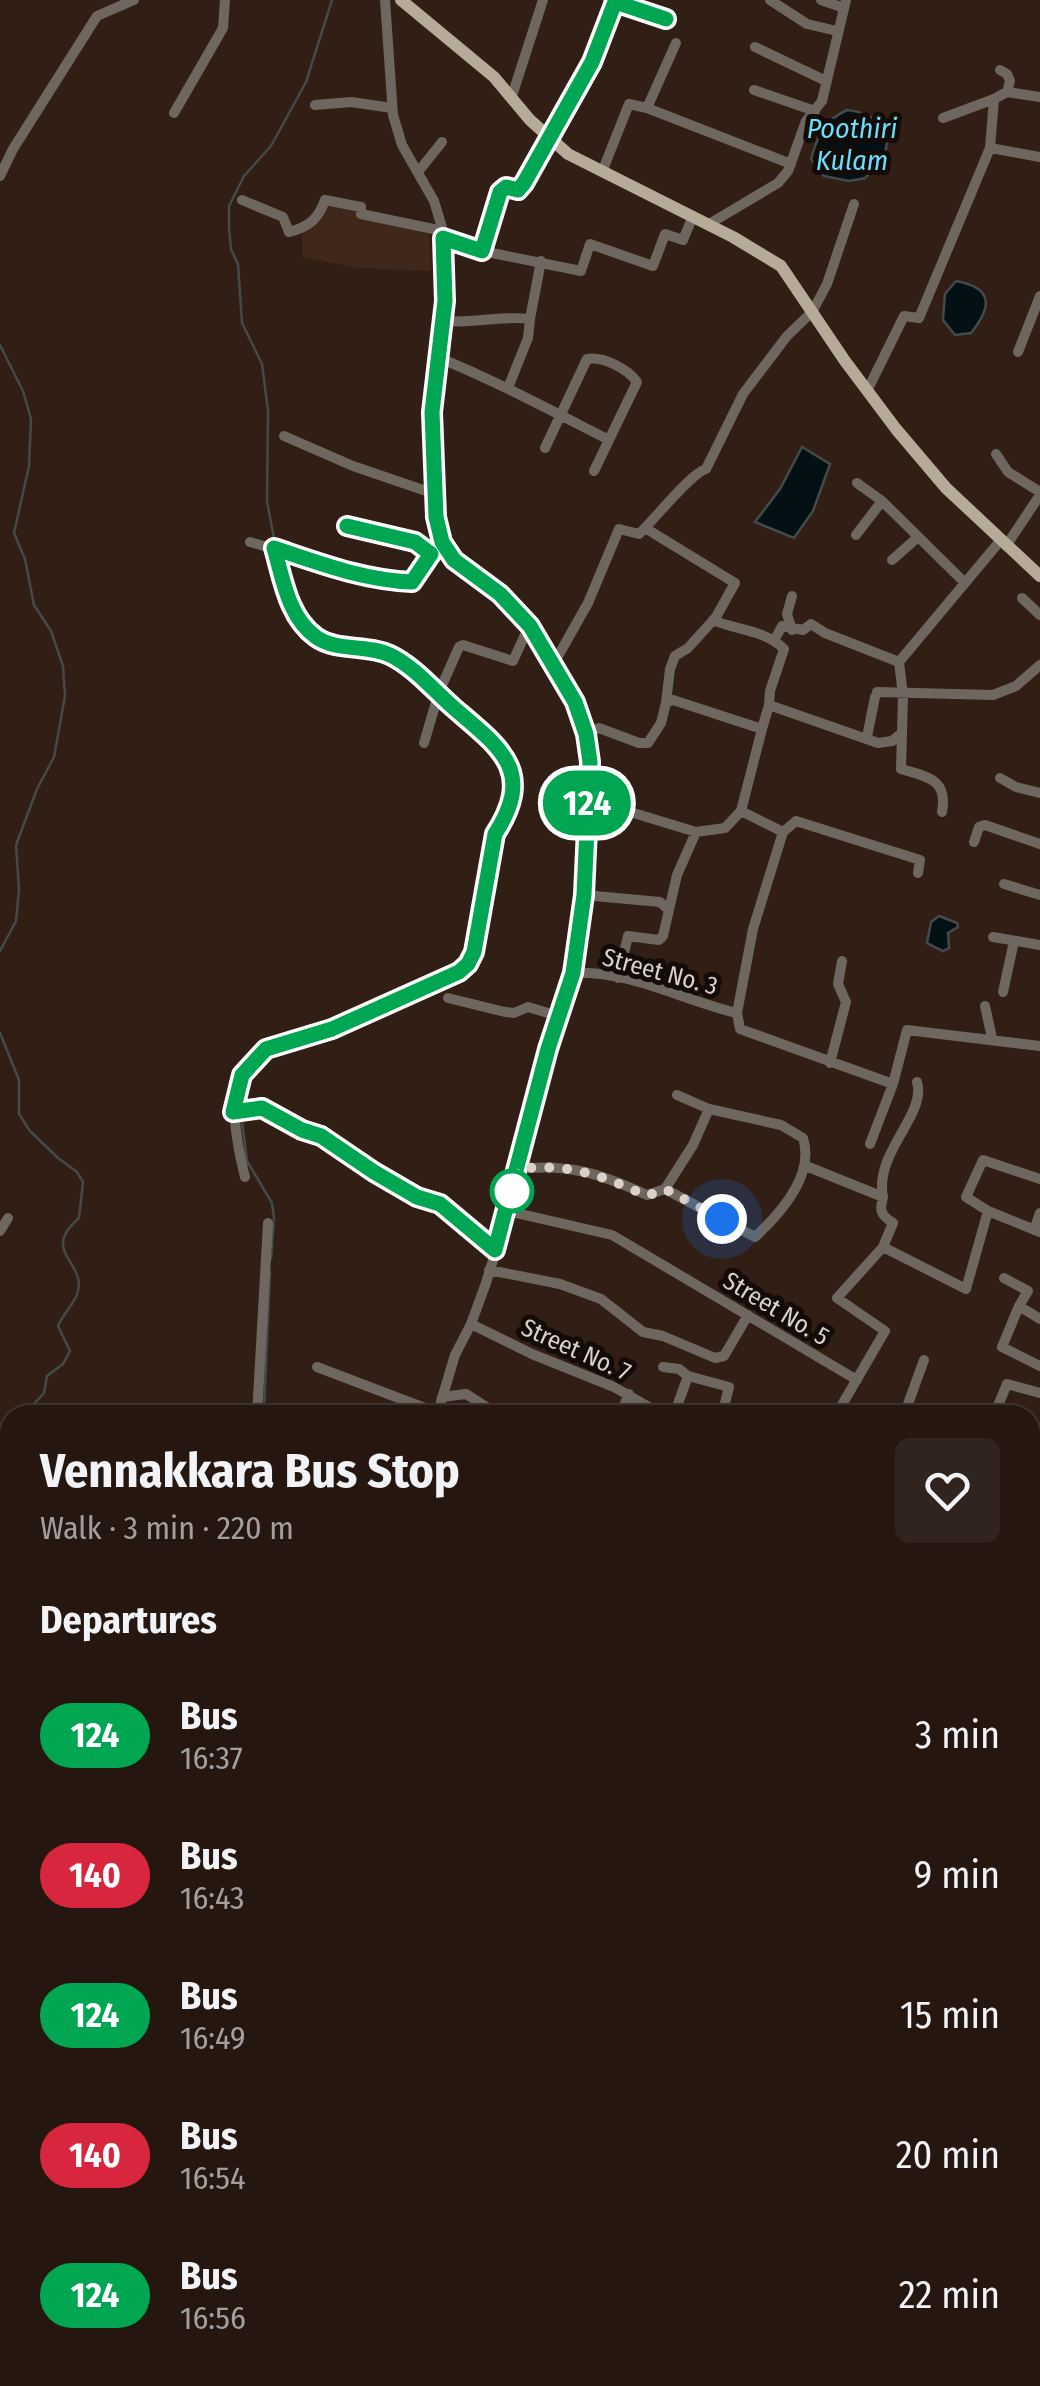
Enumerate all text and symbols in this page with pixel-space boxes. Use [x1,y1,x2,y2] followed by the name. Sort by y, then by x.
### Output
[807,112,897,177] water label: Poothiri Kulam
[530,770,644,836] line badge: 124
[563,782,611,824] text: 124
[599,942,721,1002] street label: Street No. 3
[491,1170,533,1212] unlabelled marker
[697,1194,747,1244] your location
[718,1266,834,1352] street label: Street No. 5
[517,1313,635,1387] street label: Street No. 7
[895,1438,1000,1543] button: heart
[40,1442,460,1500] text: Vennakkara Bus Stop
[40,1509,294,1547] text: Walk · 3 min · 220 m
[40,1597,217,1643] text: Departures
[180,1693,238,1739] text: Bus
[915,1712,1000,1758] text: 3 min
[71,1714,119,1756] text: 124
[180,1739,243,1777] text: 16:37
[180,1833,238,1879] text: Bus
[914,1852,1000,1898] text: 9 min
[69,1854,121,1896] text: 140
[180,1879,244,1917] text: 16:43
[180,1973,238,2019] text: Bus
[900,1992,1000,2038] text: 15 min
[71,1994,119,2036] text: 124
[180,2019,245,2057] text: 16:49
[180,2113,238,2159] text: Bus
[896,2132,1000,2178] text: 20 min
[69,2134,121,2176] text: 140
[180,2159,245,2197] text: 16:54
[180,2253,238,2299] text: Bus
[899,2272,1000,2318] text: 22 min
[71,2274,119,2316] text: 124
[180,2299,246,2337] text: 16:56

